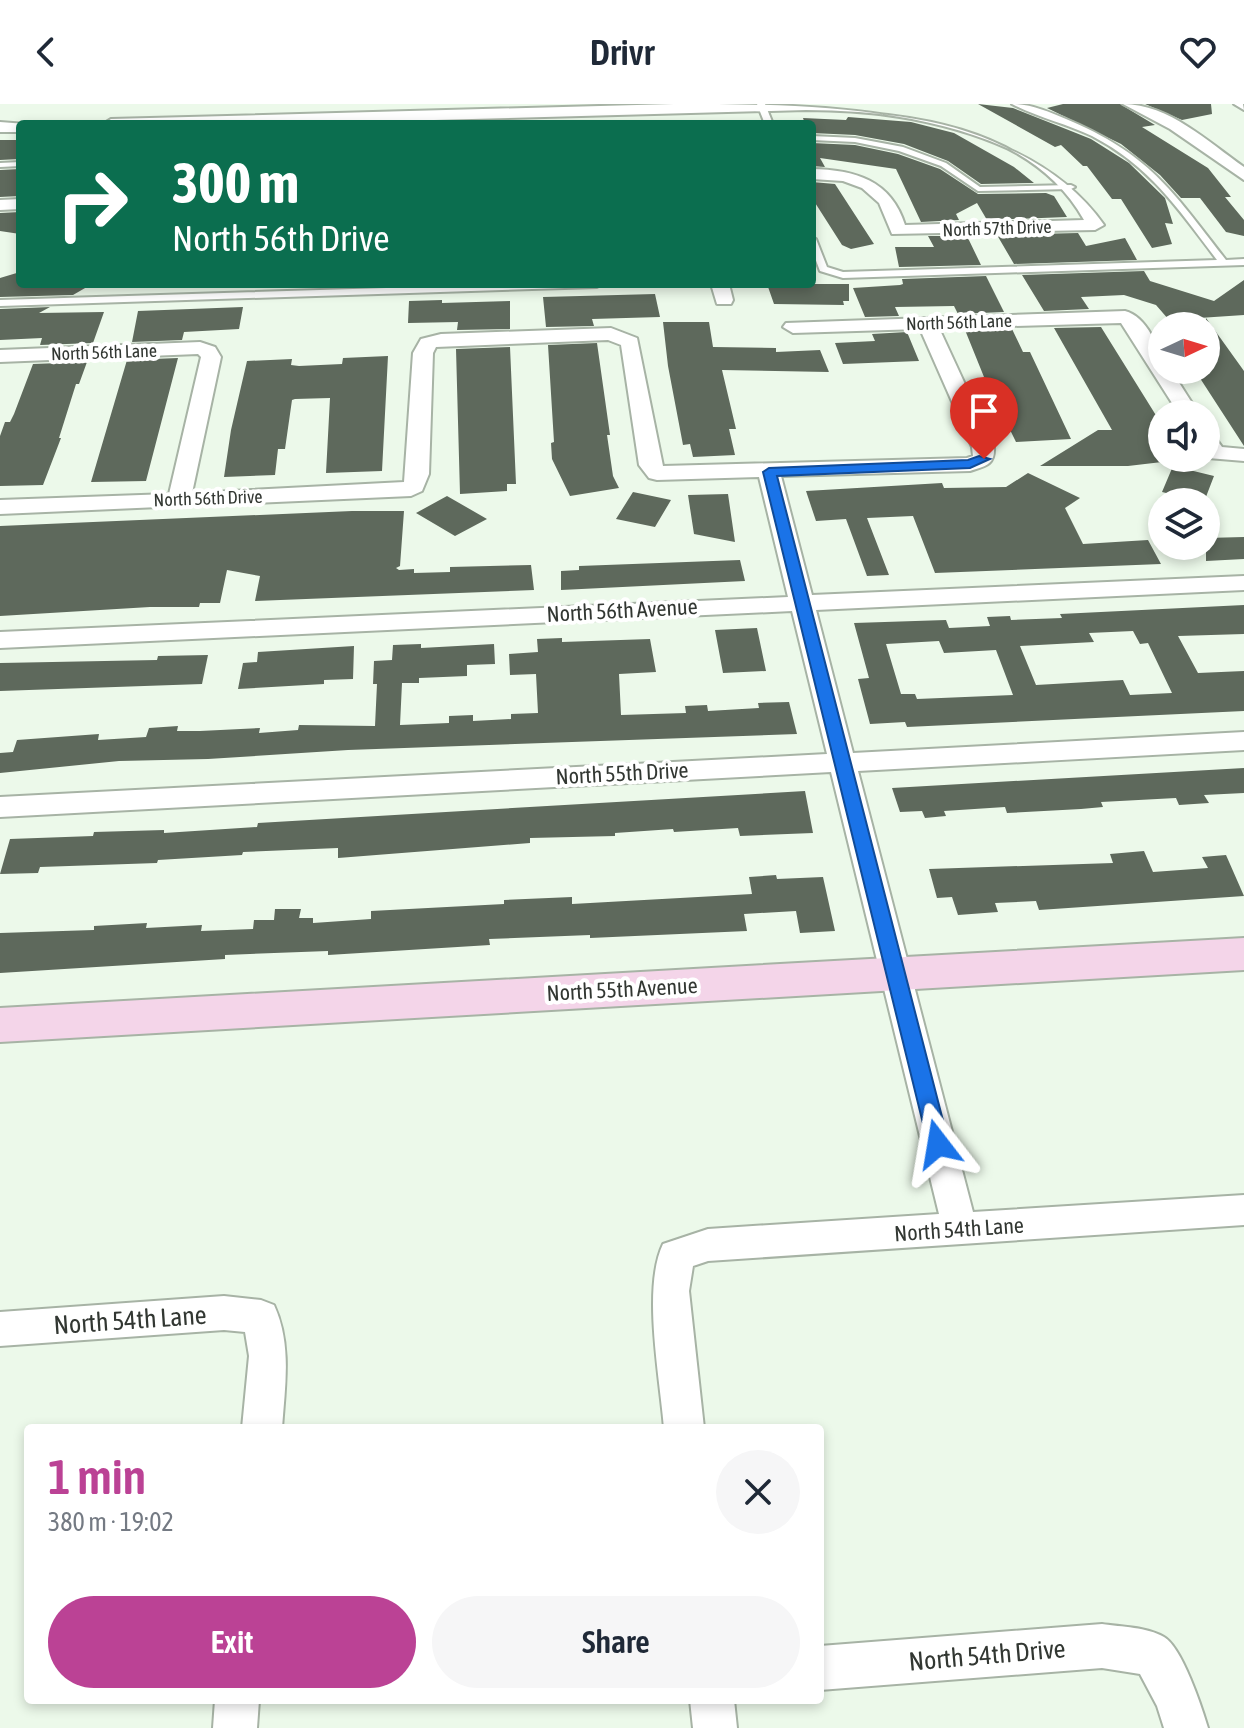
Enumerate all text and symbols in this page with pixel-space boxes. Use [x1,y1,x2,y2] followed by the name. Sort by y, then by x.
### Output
[24,30,68,74] icon: back
[1176,30,1220,74] icon: heart
[590,31,654,73] text: Drivr
[172,151,299,215] text: 300 m
[40,152,144,256] icon: right
[942,216,1052,240] street label: North 57th Drive
[172,217,390,259] text: North 56th Drive
[906,310,1012,334] street label: North 56th Lane
[1148,312,1220,384] north arrow
[1148,312,1220,560] map controls
[51,340,157,364] street label: North 56th Lane
[950,377,1018,459] pin
[962,389,1006,433] icon: arrive
[1148,400,1220,472] button: sound
[153,486,263,510] street label: North 56th Drive
[1148,488,1220,560] button: layers
[546,593,698,627] street label: North 56th Avenue
[555,757,689,789] street label: North 55th Drive
[546,972,698,1006] street label: North 55th Avenue
[896,1102,980,1186] position arrow
[893,1212,1025,1246] street label: North 54th Lane
[52,1300,208,1340] street label: North 54th Lane
[48,1449,146,1504] text: 1 min
[716,1450,800,1534] button: close
[48,1507,174,1537] text: 380 m · 19:02
[48,1596,416,1688] button: Exit
[432,1596,800,1688] button: Share
[907,1633,1067,1677] street label: North 54th Drive

